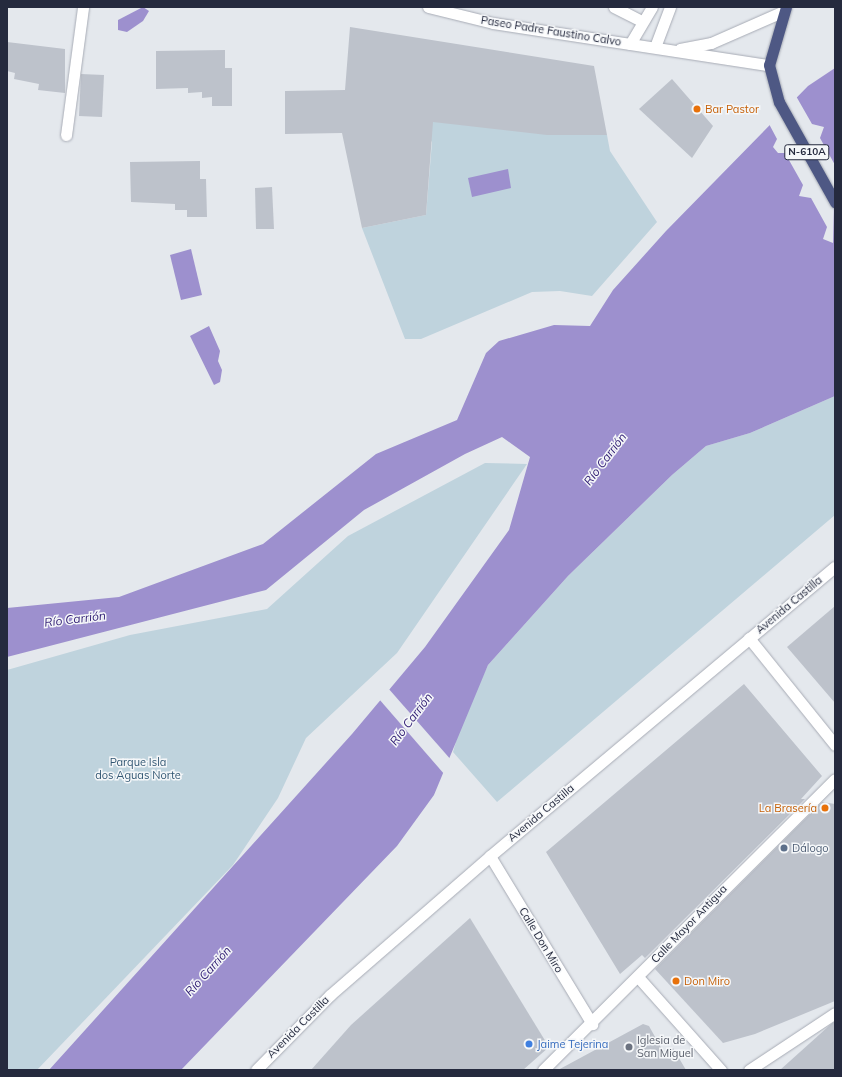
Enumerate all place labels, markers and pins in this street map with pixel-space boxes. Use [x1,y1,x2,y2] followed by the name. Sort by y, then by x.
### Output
[705,102,759,116] place label: Bar Pastor
[692,104,702,114] marker: Bar Pastor
[759,801,817,815] place label: La Brasería
[820,803,830,813] marker: La Brasería
[792,841,829,855] place label: Dálogo
[779,843,789,853] marker: Dálogo
[684,974,730,988] place label: Don Miro
[671,976,681,986] marker: Don Miro
[637,1034,693,1060] place label: Iglesia de San Miguel
[537,1037,608,1051] place label: Jaime Tejerina
[524,1039,534,1049] marker: Jaime Tejerina
[624,1042,634,1052] marker: Iglesia de San Miguel

